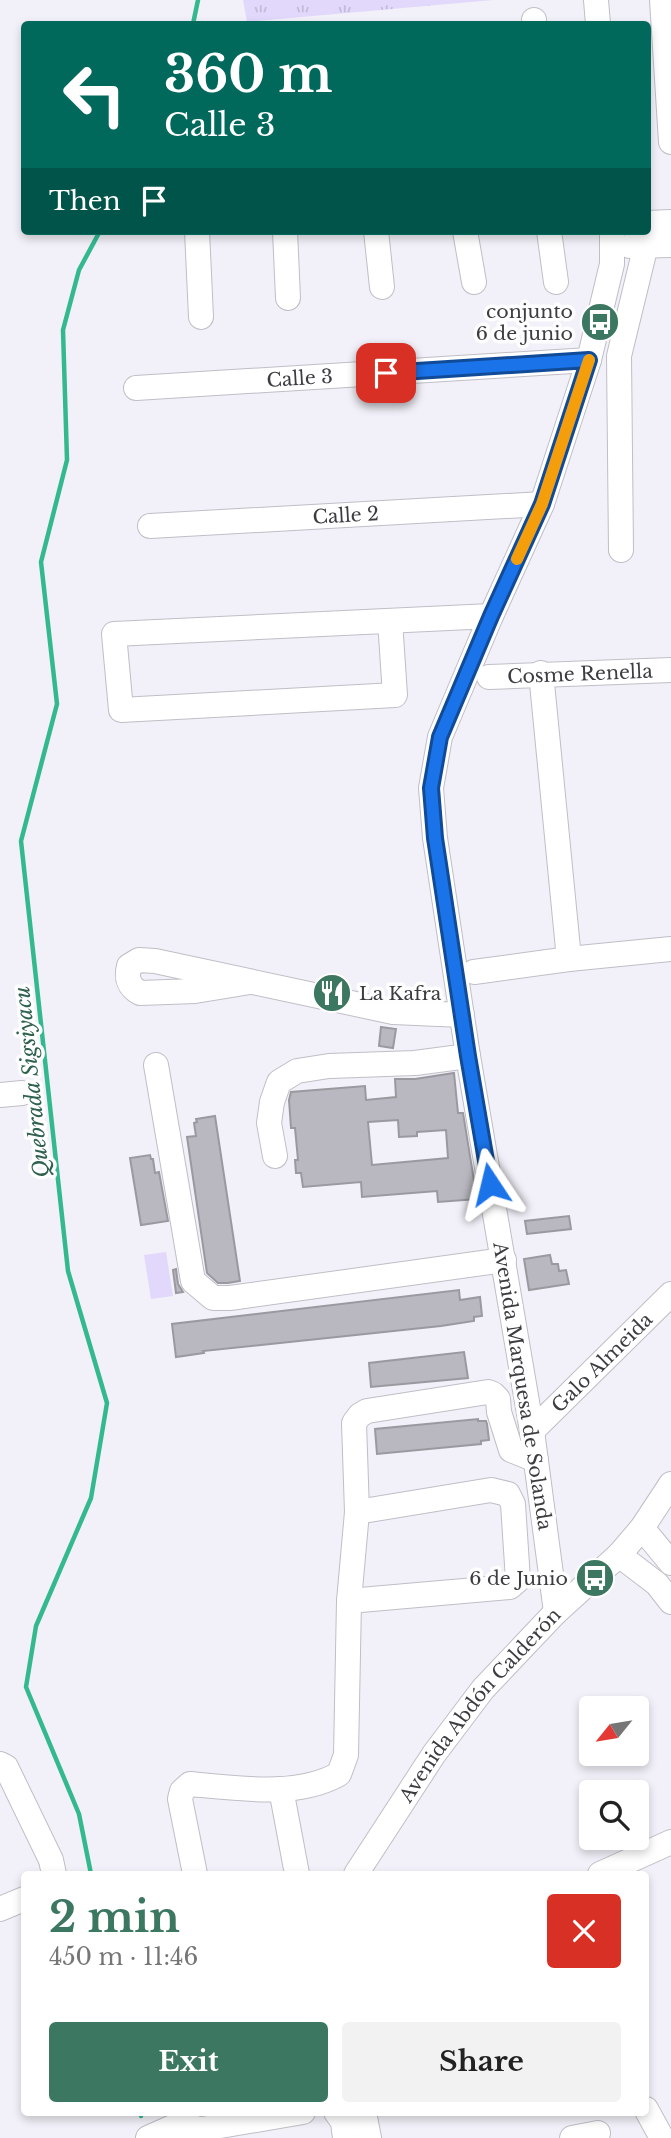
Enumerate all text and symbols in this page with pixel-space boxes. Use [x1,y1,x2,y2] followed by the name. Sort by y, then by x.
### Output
[164,44,332,105] text: 360 m
[49,49,140,140] icon: left
[164,105,275,145] text: Calle 3
[135,182,173,220] icon: arrive
[49,185,121,217] text: Then
[476,300,573,345] place label: conjunto 6 de junio
[579,301,621,343] bus stop icon: conjunto 6 de junio
[356,343,416,403] pin
[367,354,405,392] icon: arrive
[266,365,333,392] street label: Calle 3
[312,502,379,529] street label: Calle 2
[507,660,654,688] street label: Cosme Renella
[311,972,353,1014] restaurant icon: La Kafra
[359,982,442,1005] place label: La Kafra
[9,985,55,1179] water label: Quebrada Sigsiyacu
[453,1147,527,1221] position arrow
[488,1239,557,1532] street label: Avenida Marquesa de Solanda
[547,1308,658,1417] street label: Galo Almeida
[574,1557,616,1599] bus stop icon: 6 de Junio
[469,1567,568,1590] place label: 6 de Junio
[394,1603,566,1808] street label: Avenida Abdón Calderón
[579,1696,649,1766] north arrow
[579,1696,649,1850] map controls
[579,1780,649,1850] button: search
[49,1891,180,1943] text: 2 min
[547,1894,621,1968] button: close
[49,1943,198,1971] text: 450 m · 11:46
[49,2022,328,2102] button: Exit
[342,2022,621,2102] button: Share

